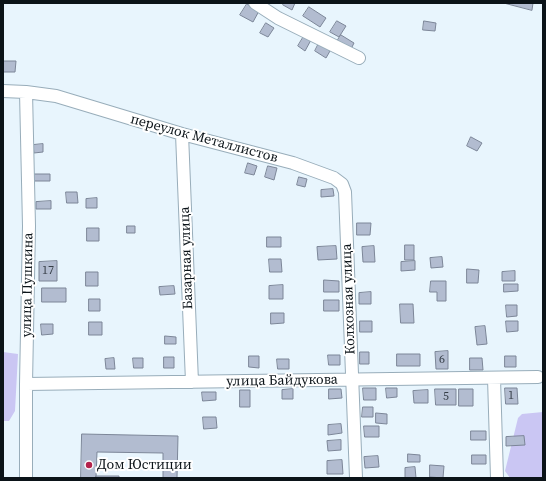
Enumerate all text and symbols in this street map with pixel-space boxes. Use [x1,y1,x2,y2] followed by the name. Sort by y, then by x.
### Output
[128,111,280,167] street label: переулок Металлистов
[177,206,197,310] street label: Базарная улица
[19,232,37,338] street label: улица Пушкина
[339,243,359,355] street label: Колхозная улица
[42,264,54,278] house number: 17
[439,353,445,367] house number: 6
[226,372,338,390] street label: улица Байдукова
[508,389,514,403] house number: 1
[443,390,449,404] house number: 5
[97,457,192,473] place label: Дом Юстиции
[84,460,94,470] marker: Дом Юстиции

